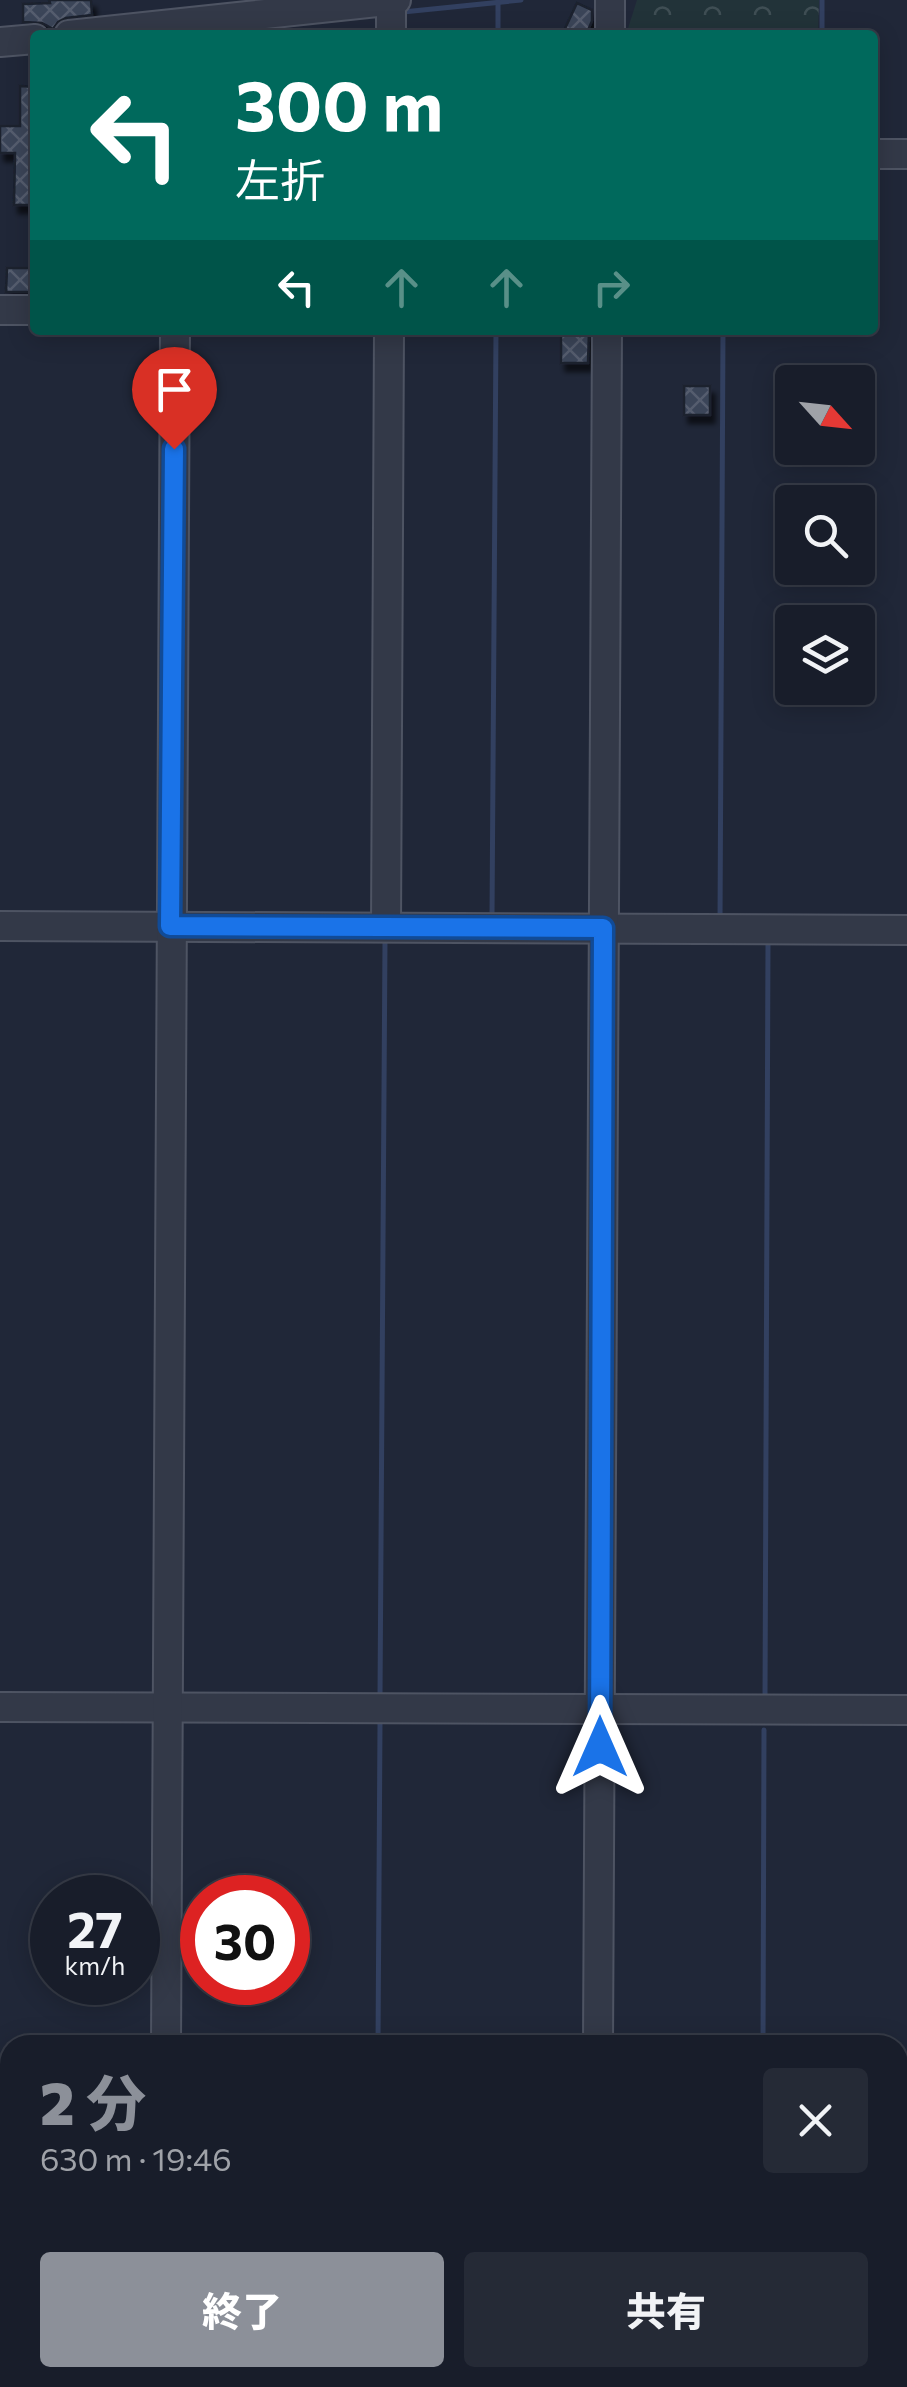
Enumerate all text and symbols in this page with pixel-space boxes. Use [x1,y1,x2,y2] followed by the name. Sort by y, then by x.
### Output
[235,60,443,145] text: 300 m
[70,70,200,200] icon: left
[235,151,325,206] text: 左折
[269,260,324,315] icon: left
[374,260,429,315] icon: ahead
[479,260,534,315] icon: ahead
[584,260,639,315] icon: right
[132,347,217,450] pin
[147,362,202,417] icon: arrive
[775,365,875,465] north arrow
[775,365,875,705] map controls
[775,485,875,585] button: search
[775,605,875,705] button: layers
[548,1695,652,1799] position arrow
[180,1875,310,2005] speed limit sign: 30
[67,1897,123,1958] text: 27
[65,1950,125,1980] text: km/h
[40,2064,146,2137] text: 2 分
[763,2068,868,2173] button: close
[40,2138,232,2178] text: 630 m · 19:46
[40,2252,444,2367] button: 終了
[464,2252,868,2367] button: 共有

